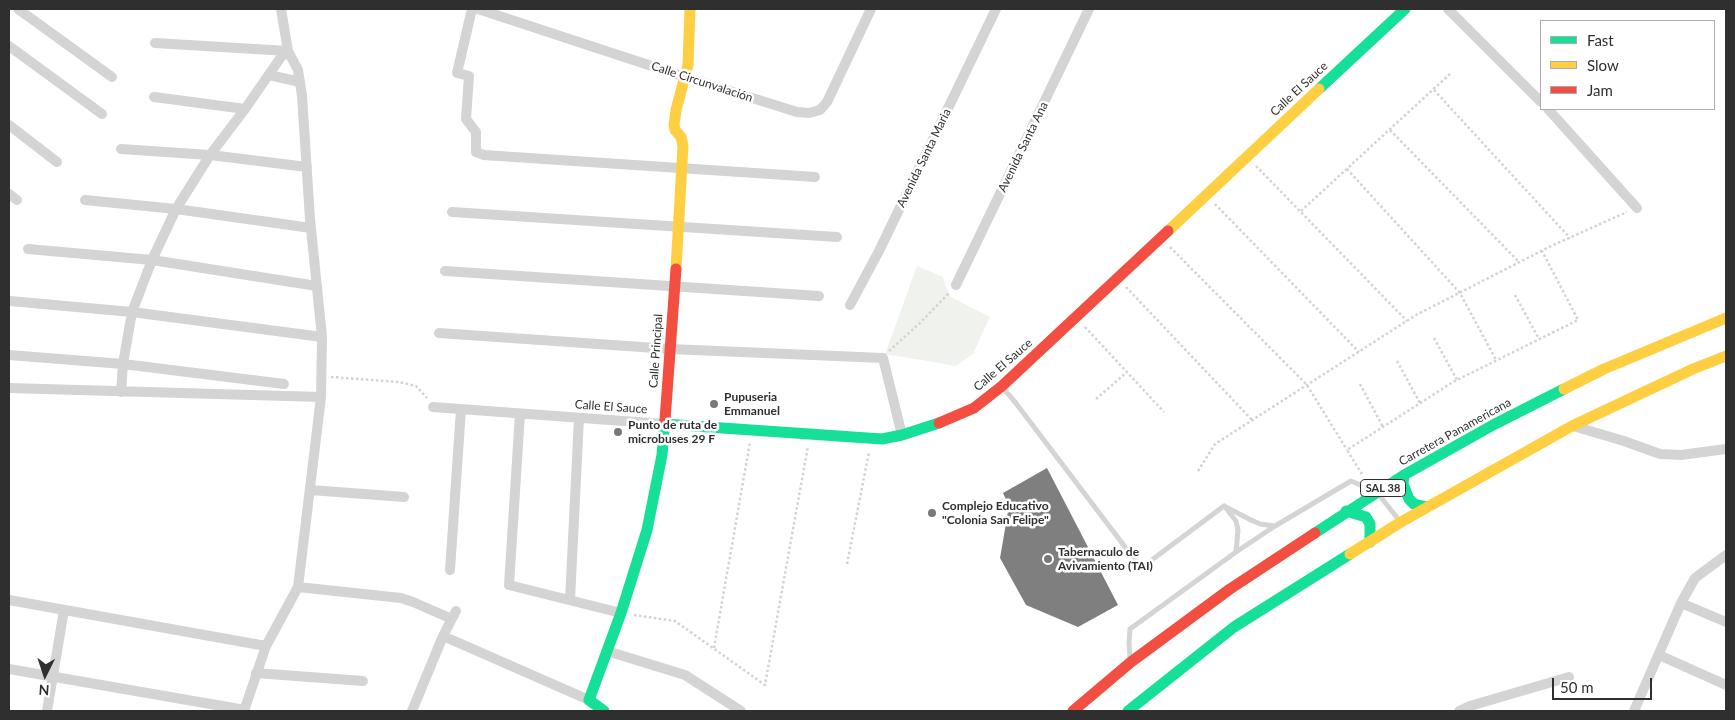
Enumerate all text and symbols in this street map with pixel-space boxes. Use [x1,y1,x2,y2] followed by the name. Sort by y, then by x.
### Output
[1540,20,1715,110] legend
[1587,31,1614,49] text: Fast
[1587,56,1619,74] text: Slow
[649,59,755,105] street label: Calle Circunvalación
[1267,59,1331,119] street label: Calle El Sauce
[1587,81,1613,99] text: Jam
[995,100,1051,194] street label: Avenida Santa Ana
[894,106,954,210] street label: Avenida Santa Maria
[646,313,666,389] street label: Calle Principal
[971,336,1035,394] street label: Calle El Sauce
[724,390,780,418] place label: Pupuseria Emmanuel
[1396,395,1514,469] street label: Carretera Panamericana
[574,397,648,417] street label: Calle El Sauce
[708,398,720,410] marker: Pupuseria Emmanuel
[628,418,717,446] place label: Punto de ruta de microbuses 29 F
[612,426,624,438] marker: Punto de ruta de microbuses 29 F
[1360,479,1406,496] road number: SAL 38
[942,499,1049,527] place label: Complejo Educativo "Colonia San Felipe"
[926,507,938,519] marker: Complejo Educativo "Colonia San Felipe"
[1058,545,1153,573] place label: Tabernaculo de Avivamiento (TAI)
[1042,553,1054,565] marker: Tabernaculo de Avivamiento (TAI)
[20,650,70,700] north arrow
[1555,668,1655,700] scale bar
[1560,678,1594,696] text: 50 m
[38,682,50,699] text: N

